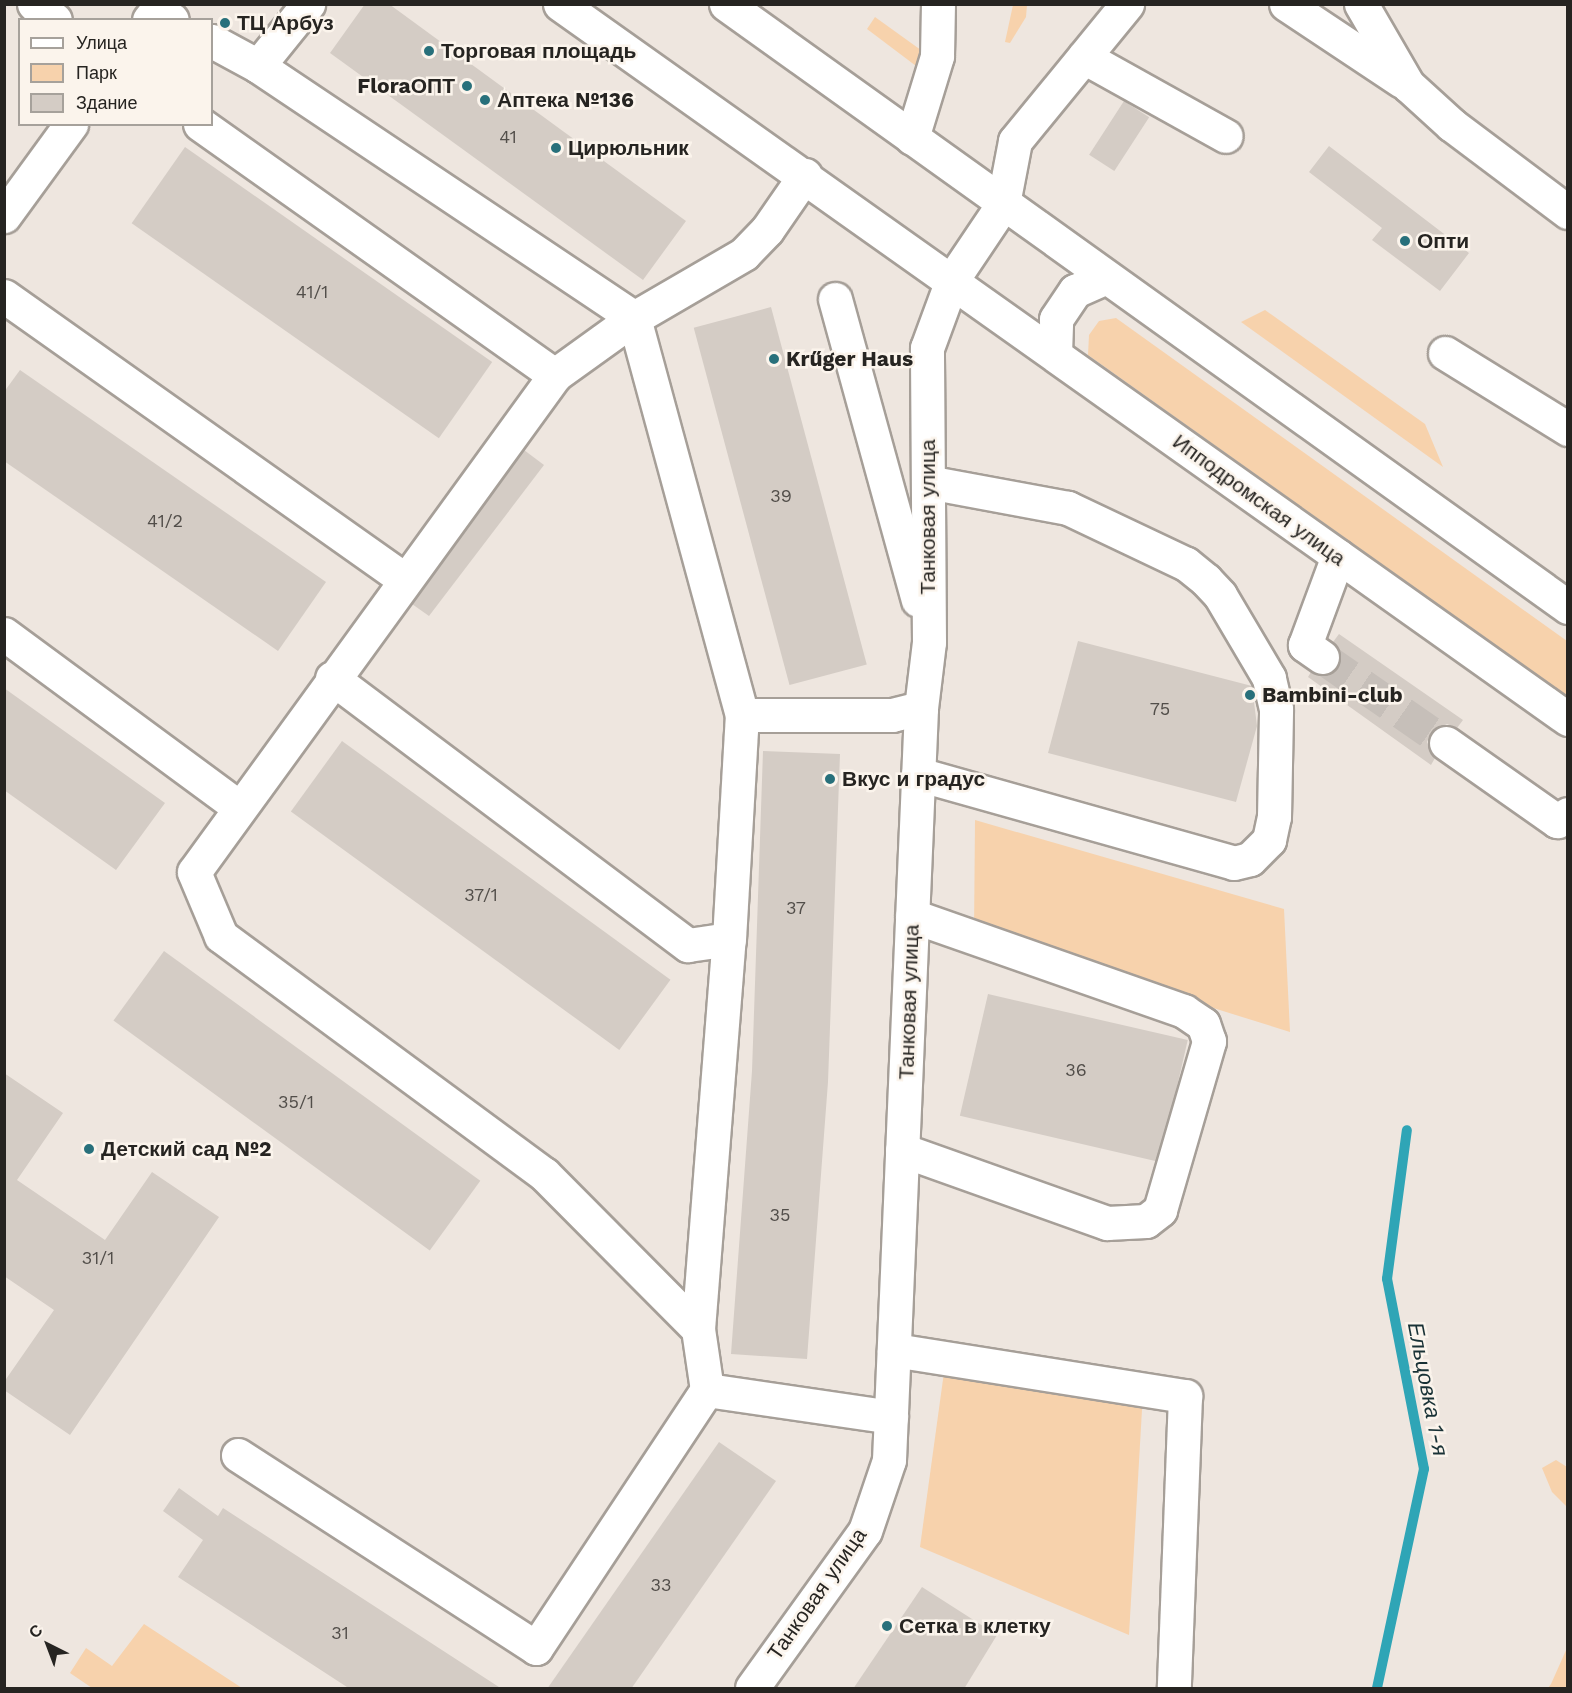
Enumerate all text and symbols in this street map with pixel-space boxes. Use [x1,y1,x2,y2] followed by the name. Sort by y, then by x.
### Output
[237,10,334,36] place label: ТЦ Арбуз
[218,16,232,30] marker: ТЦ Арбуз
[18,18,213,126] legend
[76,32,127,53] text: Улица
[441,38,636,64] place label: Торговая площадь
[422,44,436,58] marker: Торговая площадь
[76,62,117,83] text: Парк
[357,73,455,99] place label: FloraОПТ
[460,79,474,93] marker: FloraОПТ
[497,87,634,113] place label: Аптека №136
[76,92,137,113] text: Здание
[478,93,492,107] marker: Аптека №136
[499,126,517,148] house number: 41
[568,135,689,161] place label: Цирюльник
[549,141,563,155] marker: Цирюльник
[1417,228,1469,254] place label: Опти
[1398,234,1412,248] marker: Опти
[296,281,328,303] house number: 41/1
[786,346,913,372] place label: Krűger Haus
[767,352,781,366] marker: Krűger Haus
[1168,429,1350,571] street label: Ипподромская улица
[915,439,941,595] street label: Танковая улица
[770,485,792,507] house number: 39
[147,510,183,532] house number: 41/2
[1262,682,1403,708] place label: Bambini-club
[1243,688,1257,702] marker: Bambini-club
[1150,698,1170,720] house number: 75
[842,766,985,792] place label: Вкус и градус
[823,772,837,786] marker: Вкус и градус
[464,884,498,906] house number: 37/1
[786,897,806,919] house number: 37
[894,924,924,1080] street label: Танковая улица
[1065,1059,1087,1081] house number: 36
[278,1091,314,1113] house number: 35/1
[101,1136,272,1162] place label: Детский сад №2
[82,1142,96,1156] marker: Детский сад №2
[770,1204,790,1226] house number: 35
[82,1247,114,1269] house number: 31/1
[1402,1320,1454,1458] water label: Ельцовка 1-я
[762,1523,872,1665] street label: Танковая улица
[651,1574,671,1596] house number: 33
[899,1613,1051,1639] place label: Сетка в клетку
[18,1615,78,1675] north arrow
[880,1619,894,1633] marker: Сетка в клетку
[25,1620,46,1642] text: С
[331,1622,349,1644] house number: 31

